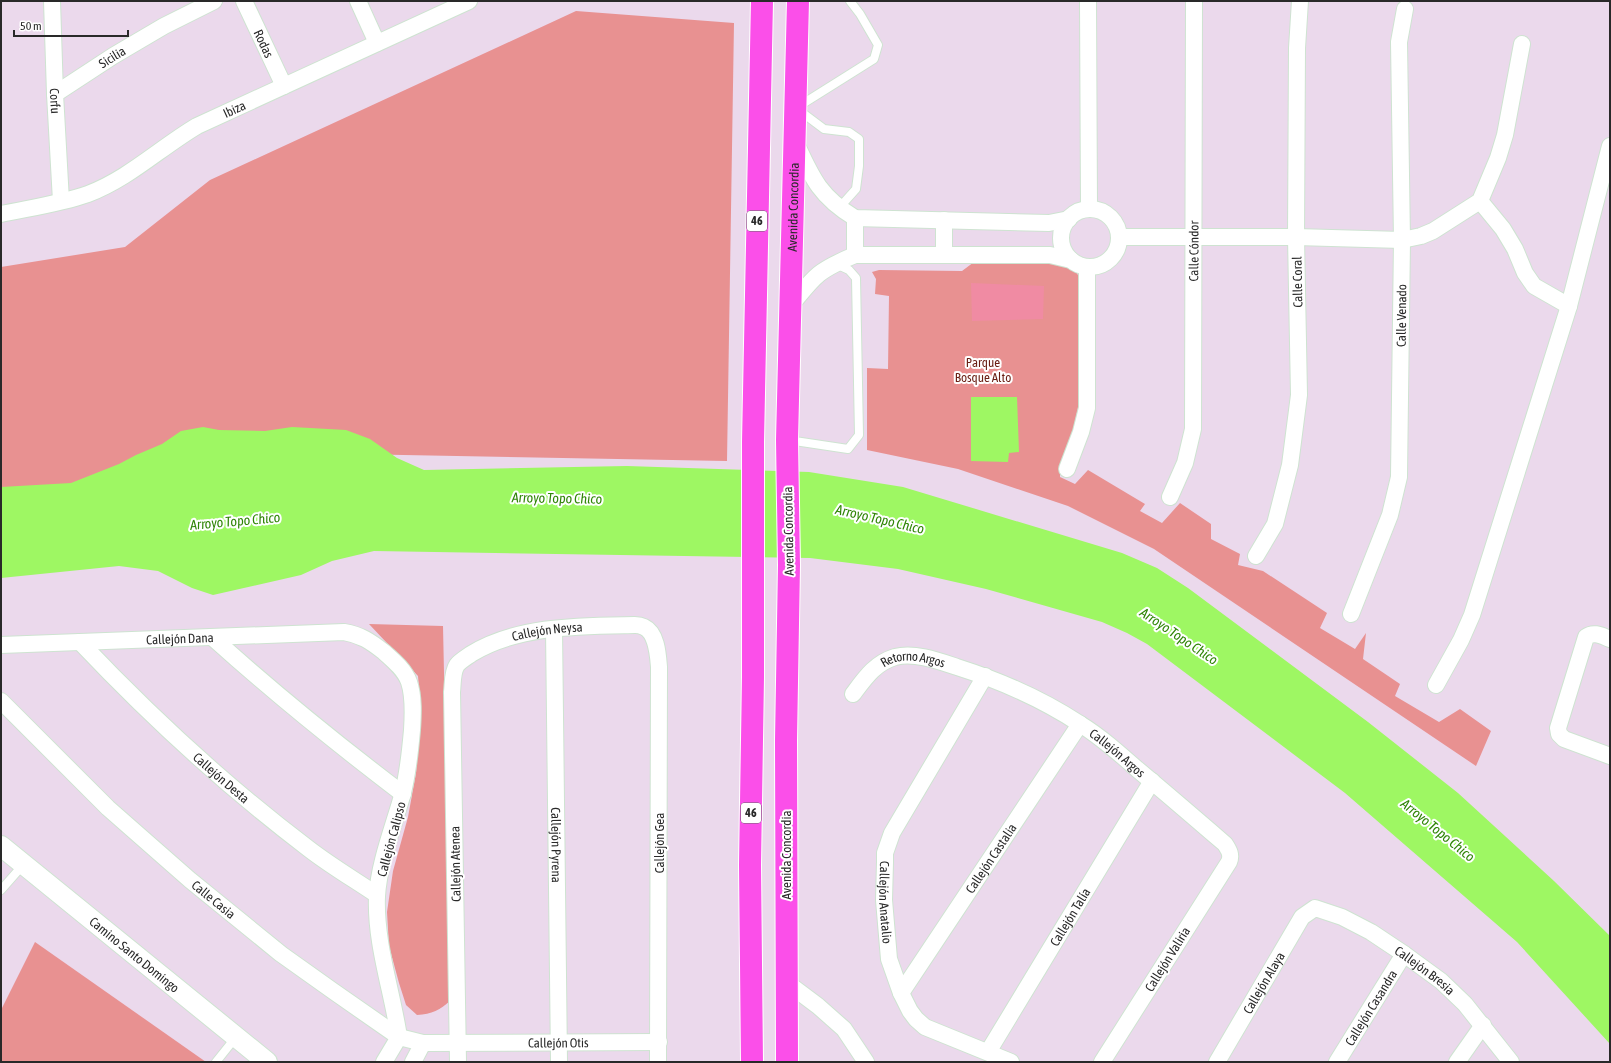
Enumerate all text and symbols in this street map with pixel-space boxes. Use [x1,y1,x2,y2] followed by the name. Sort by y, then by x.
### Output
[14,12,128,38] scale bar
[20,19,42,33] text: 50 m
[251,27,277,61] street label: Rodas
[96,43,128,71] street label: Sicilia
[47,88,63,114] street label: Corfu
[221,98,248,121] street label: Ibiza
[785,162,802,252] street label: Avenida Concordia
[747,211,767,231] road number: 46
[1186,221,1201,282] street label: Calle Cóndor
[1290,256,1305,308] street label: Calle Coral
[1394,284,1409,347] street label: Calle Venado
[955,355,1011,385] park label: Parque Bosque Alto
[780,486,797,576] street label: Avenida Concordia
[511,489,603,507] water label: Arroyo Topo Chico
[833,501,926,537] water label: Arroyo Topo Chico
[188,509,281,533] water label: Arroyo Topo Chico
[1136,604,1221,668] water label: Arroyo Topo Chico
[510,619,583,644] street label: Callejón Neysa
[146,630,214,647] street label: Callejón Dana
[878,648,948,671] street label: Retorno Argos
[1087,726,1148,781] street label: Callejón Argos
[190,750,252,806] street label: Callejón Desta
[1397,795,1478,865] water label: Arroyo Topo Chico
[374,800,409,878] street label: Callejón Calipso
[741,803,761,823] road number: 46
[548,807,564,883] street label: Callejón Pyrena
[779,811,794,900] street label: Avenida Concordia
[652,813,667,873] street label: Callejón Gea
[963,821,1020,896] street label: Callejón Castalia
[447,826,464,902] street label: Callejón Atenea
[876,861,895,944] street label: Callejón Anatalio
[189,877,238,922] street label: Calle Casia
[1047,885,1094,949] street label: Callejón Talía
[86,914,182,996] street label: Camino Santo Domingo
[1142,924,1193,994] street label: Callejón Valiria
[1392,943,1458,998] street label: Callejón Bresia
[1240,949,1288,1016] street label: Callejón Alaya
[1342,967,1400,1049] street label: Callejón Casandra
[528,1035,589,1051] street label: Callejón Otis

